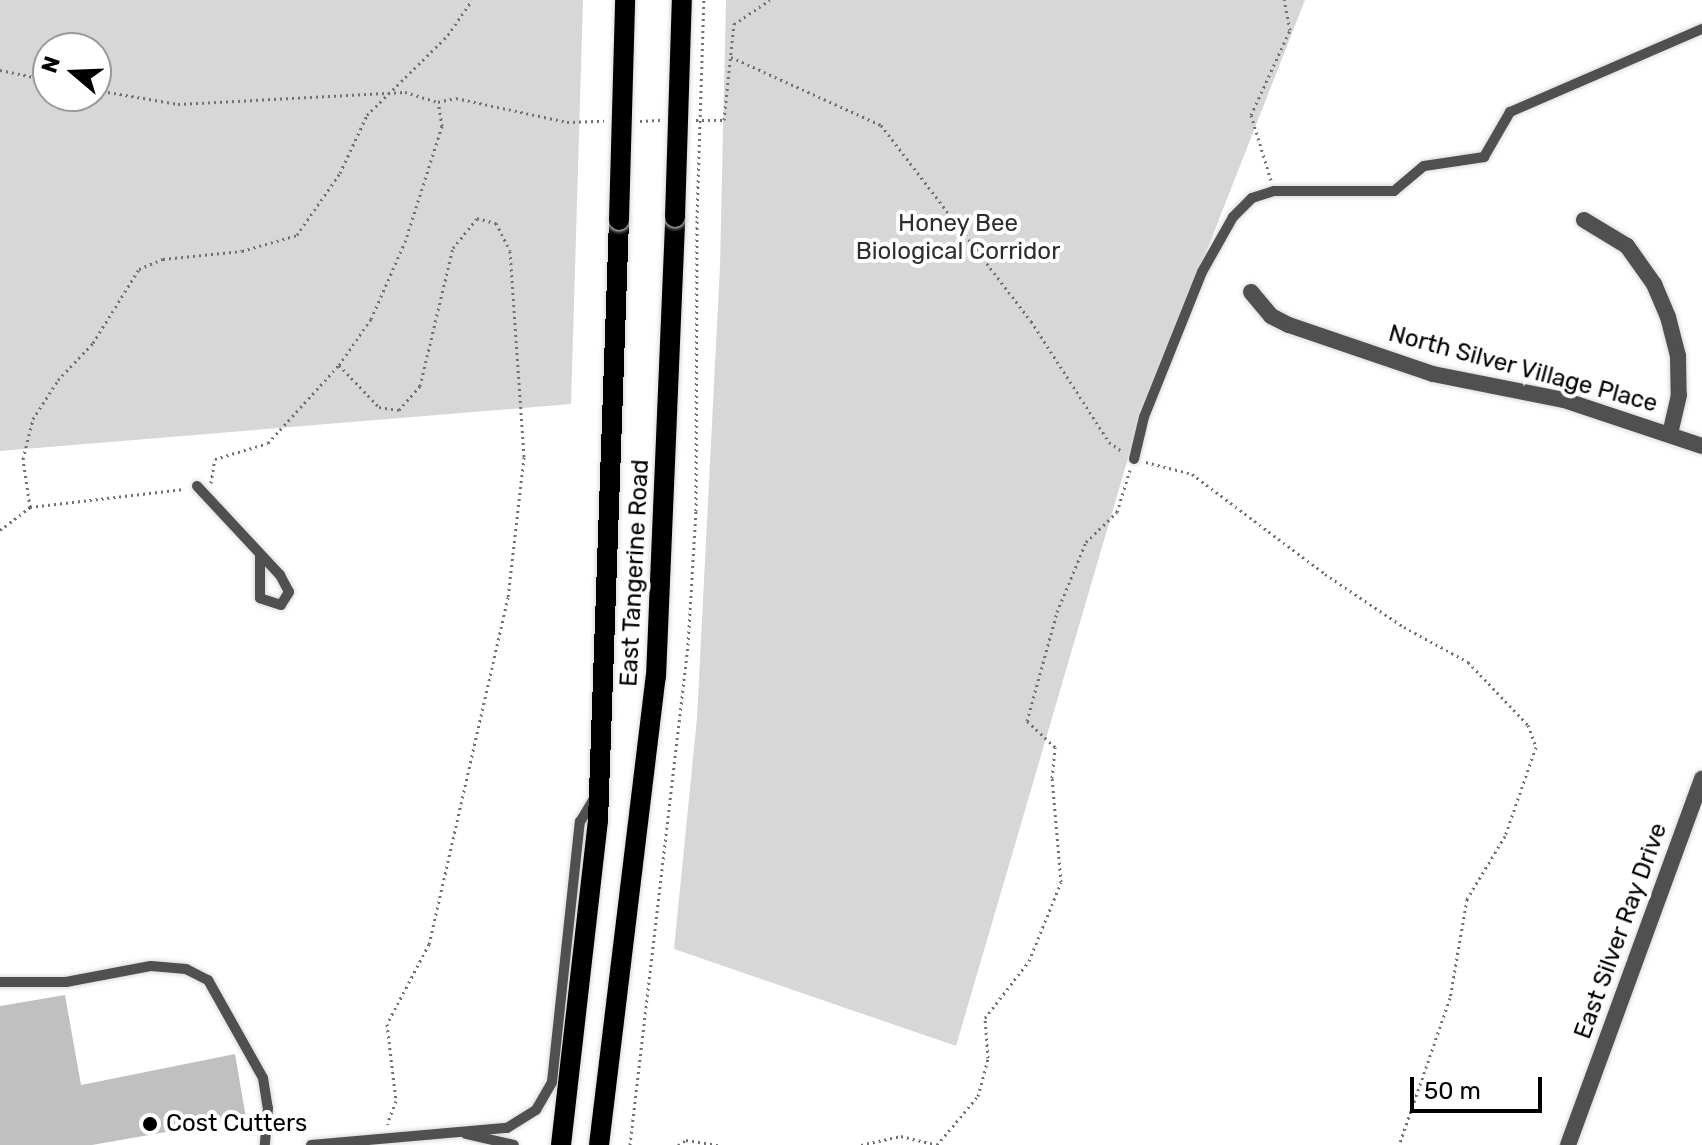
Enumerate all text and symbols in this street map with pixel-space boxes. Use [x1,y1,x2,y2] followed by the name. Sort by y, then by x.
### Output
[32,32,112,112] north arrow
[35,53,66,77] text: N
[856,210,1060,266] park label: Honey Bee Biological Corridor
[1385,319,1661,419] street label: North Silver Village Place
[615,458,655,688] street label: East Tangerine Road
[1568,819,1674,1043] street label: East Silver Ray Drive
[1414,1061,1546,1111] scale bar
[1424,1077,1481,1105] text: 50 m
[166,1110,307,1138] place label: Cost Cutters
[141,1115,159,1133] marker: Cost Cutters

